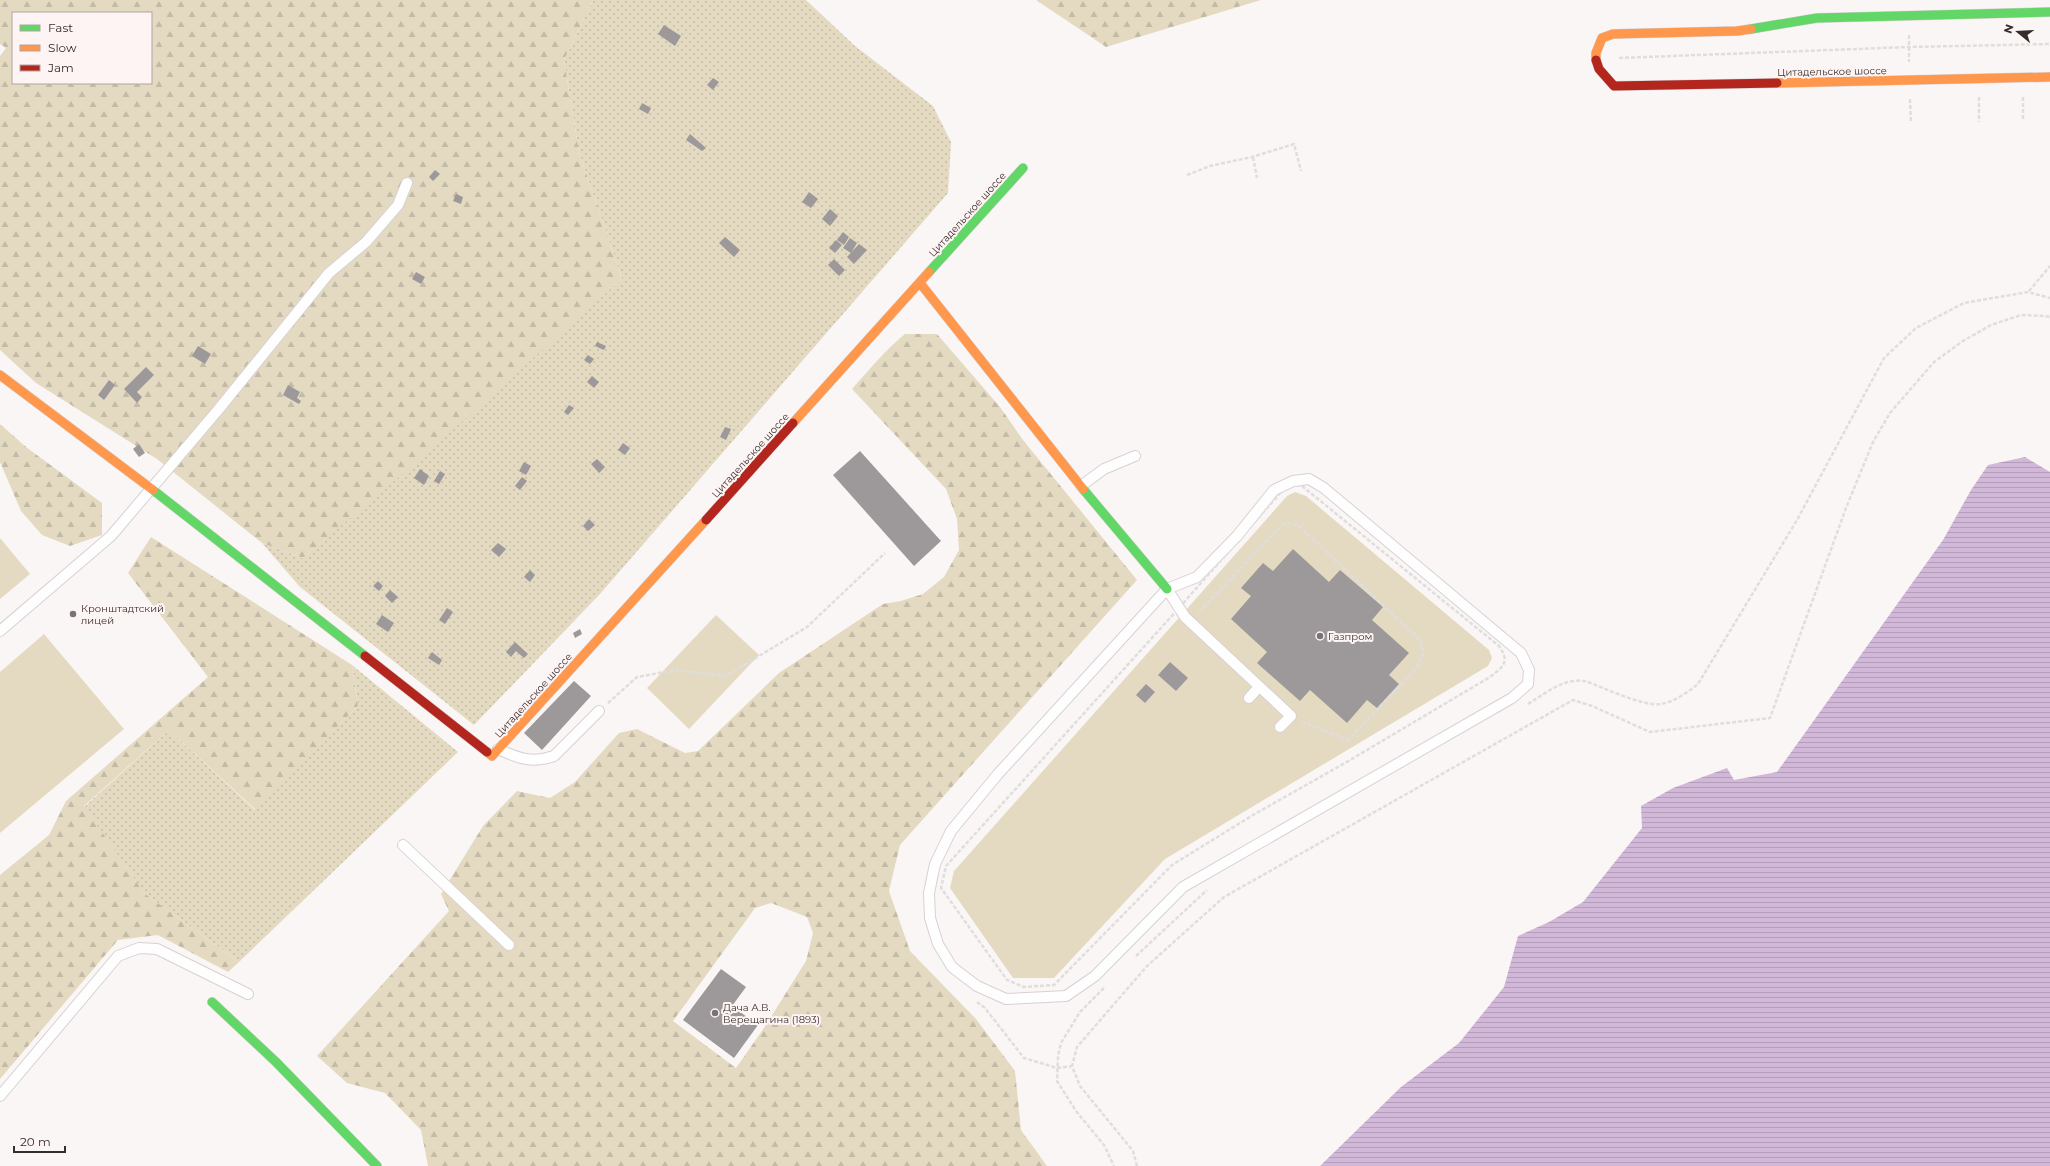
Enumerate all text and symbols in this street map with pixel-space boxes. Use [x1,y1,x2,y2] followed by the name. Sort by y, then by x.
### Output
[12,12,152,84] legend
[1998,12,2038,52] north arrow
[48,20,73,35] text: Fast
[2000,23,2017,35] text: N
[48,40,77,55] text: Slow
[47,60,74,75] text: Jam
[1777,64,1887,79] street label: Цитадельское шоссе
[926,169,1009,259] street label: Цитадельское шоссе
[709,410,792,500] street label: Цитадельское шоссе
[81,602,164,627] place label: Кронштадтский лицей
[68,609,78,619] marker: Кронштадтский лицей
[1328,630,1372,643] place label: Газпром
[1315,631,1325,641] marker: Газпром
[492,650,575,740] street label: Цитадельское шоссе
[723,1001,820,1026] place label: Дача А.В. Верещагина (1893)
[710,1008,720,1018] marker: Дача А.В. Верещагина (1893)
[14,1128,65,1154] scale bar
[20,1134,51,1149] text: 20 m

